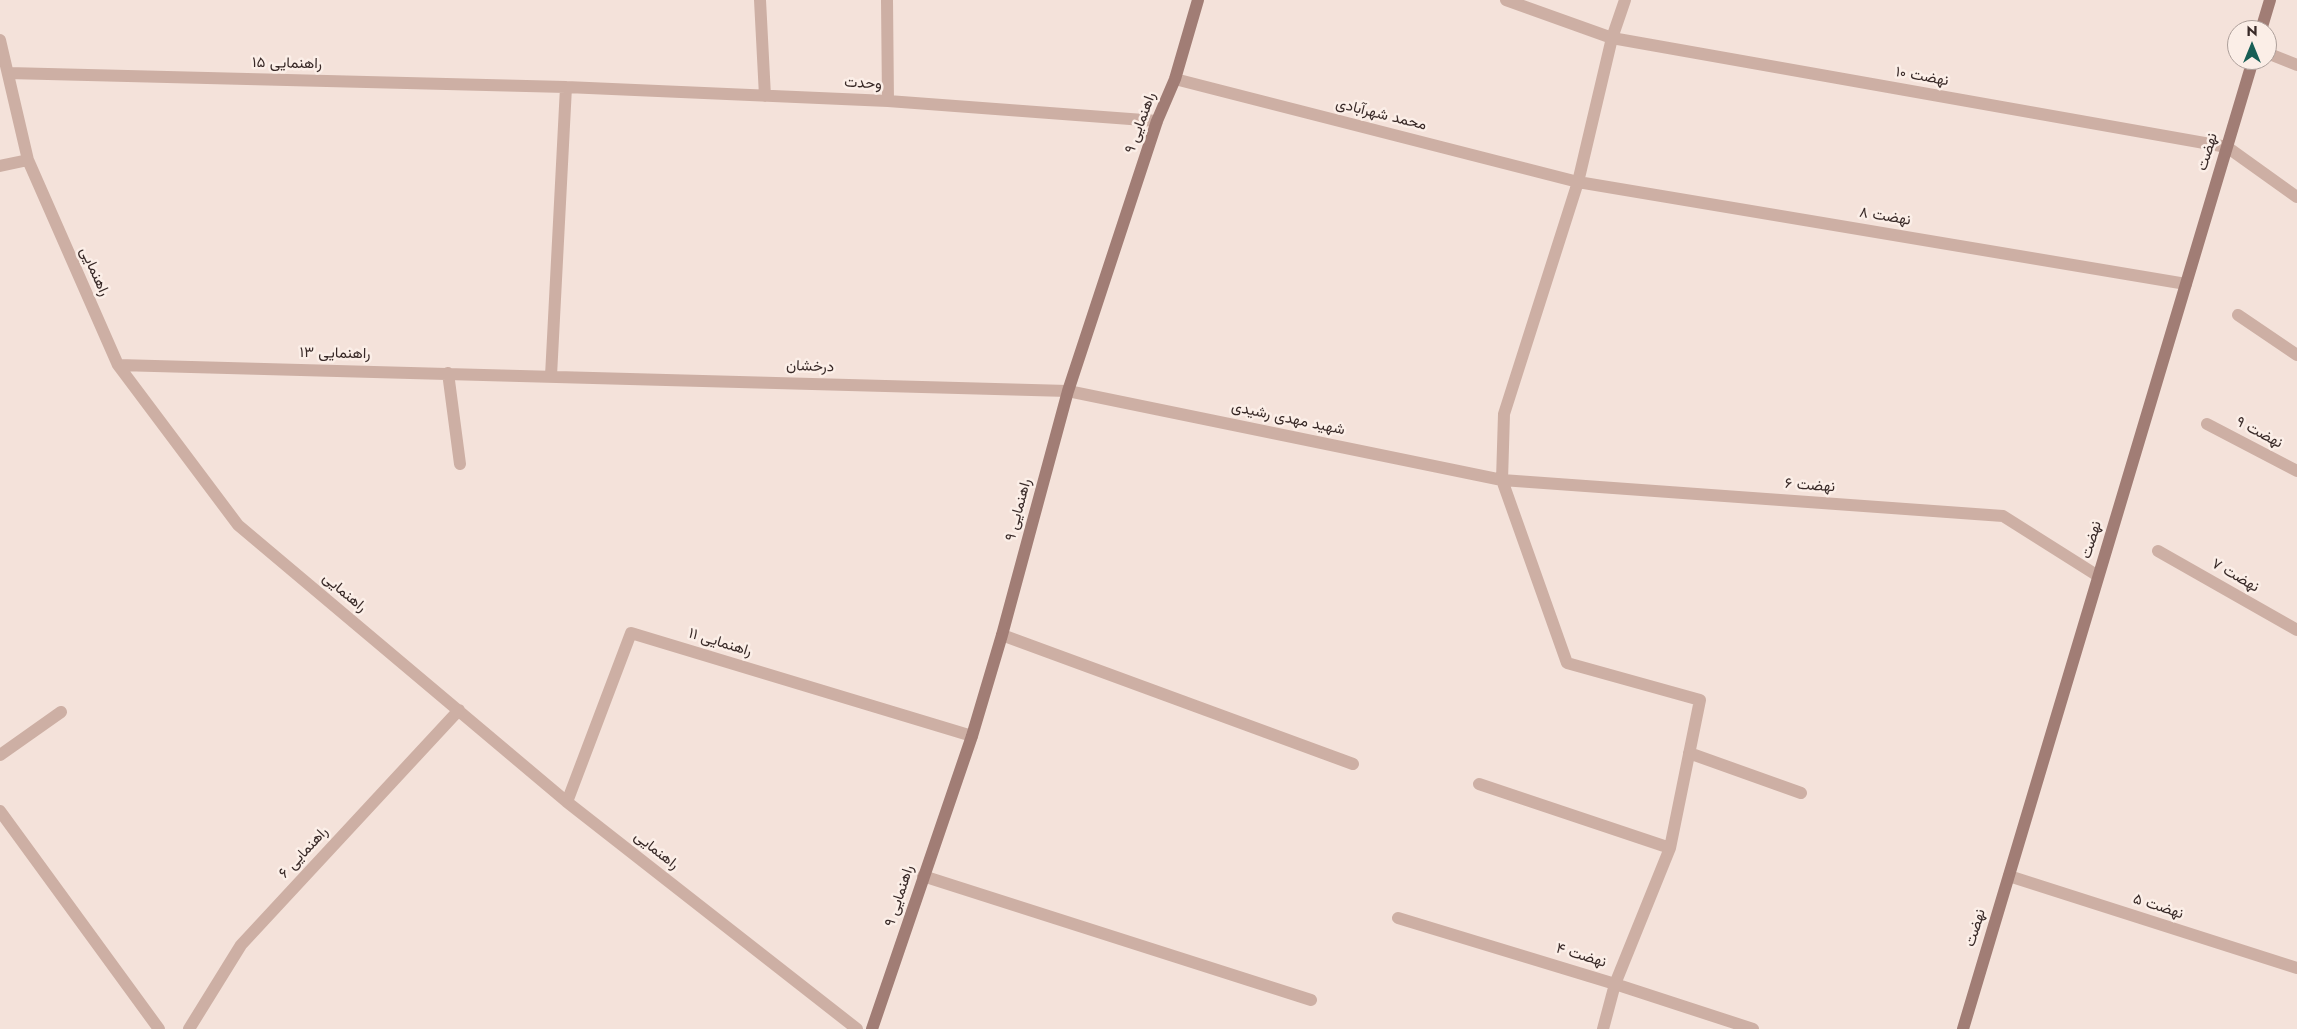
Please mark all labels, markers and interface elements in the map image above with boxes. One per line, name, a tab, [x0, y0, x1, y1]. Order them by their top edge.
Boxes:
north arrow	[2227, 20, 2277, 70]
text: N	[2246, 21, 2258, 41]
street label: راهنمایی ۱۵	[252, 54, 322, 74]
street label: نهضت ۱۰	[1894, 63, 1950, 91]
street label: وحدت	[844, 74, 882, 94]
street label: راهنمایی ۹	[1122, 90, 1160, 156]
street label: محمد شهرآبادی	[1334, 95, 1428, 135]
street label: نهضت	[2194, 131, 2222, 173]
street label: نهضت ۸	[1858, 204, 1912, 230]
street label: راهنمایی	[75, 245, 113, 299]
street label: راهنمایی ۱۳	[299, 344, 371, 364]
street label: درخشان	[786, 357, 834, 377]
street label: شهید مهدی رشیدی	[1230, 398, 1346, 440]
street label: نهضت ۹	[2233, 413, 2285, 453]
street label: نهضت ۶	[1784, 475, 1836, 497]
street label: راهنمایی ۹	[1002, 477, 1036, 543]
street label: نهضت	[2078, 519, 2106, 561]
street label: نهضت ۷	[2208, 555, 2262, 597]
street label: راهنمایی	[318, 569, 370, 617]
street label: راهنمایی ۱۱	[686, 625, 754, 661]
street label: راهنمایی ۶	[276, 824, 332, 882]
street label: راهنمایی	[630, 828, 682, 874]
street label: راهنمایی ۹	[882, 863, 918, 929]
street label: نهضت ۵	[2131, 890, 2185, 924]
street label: نهضت	[1962, 907, 1990, 949]
street label: نهضت ۴	[1554, 940, 1608, 972]

